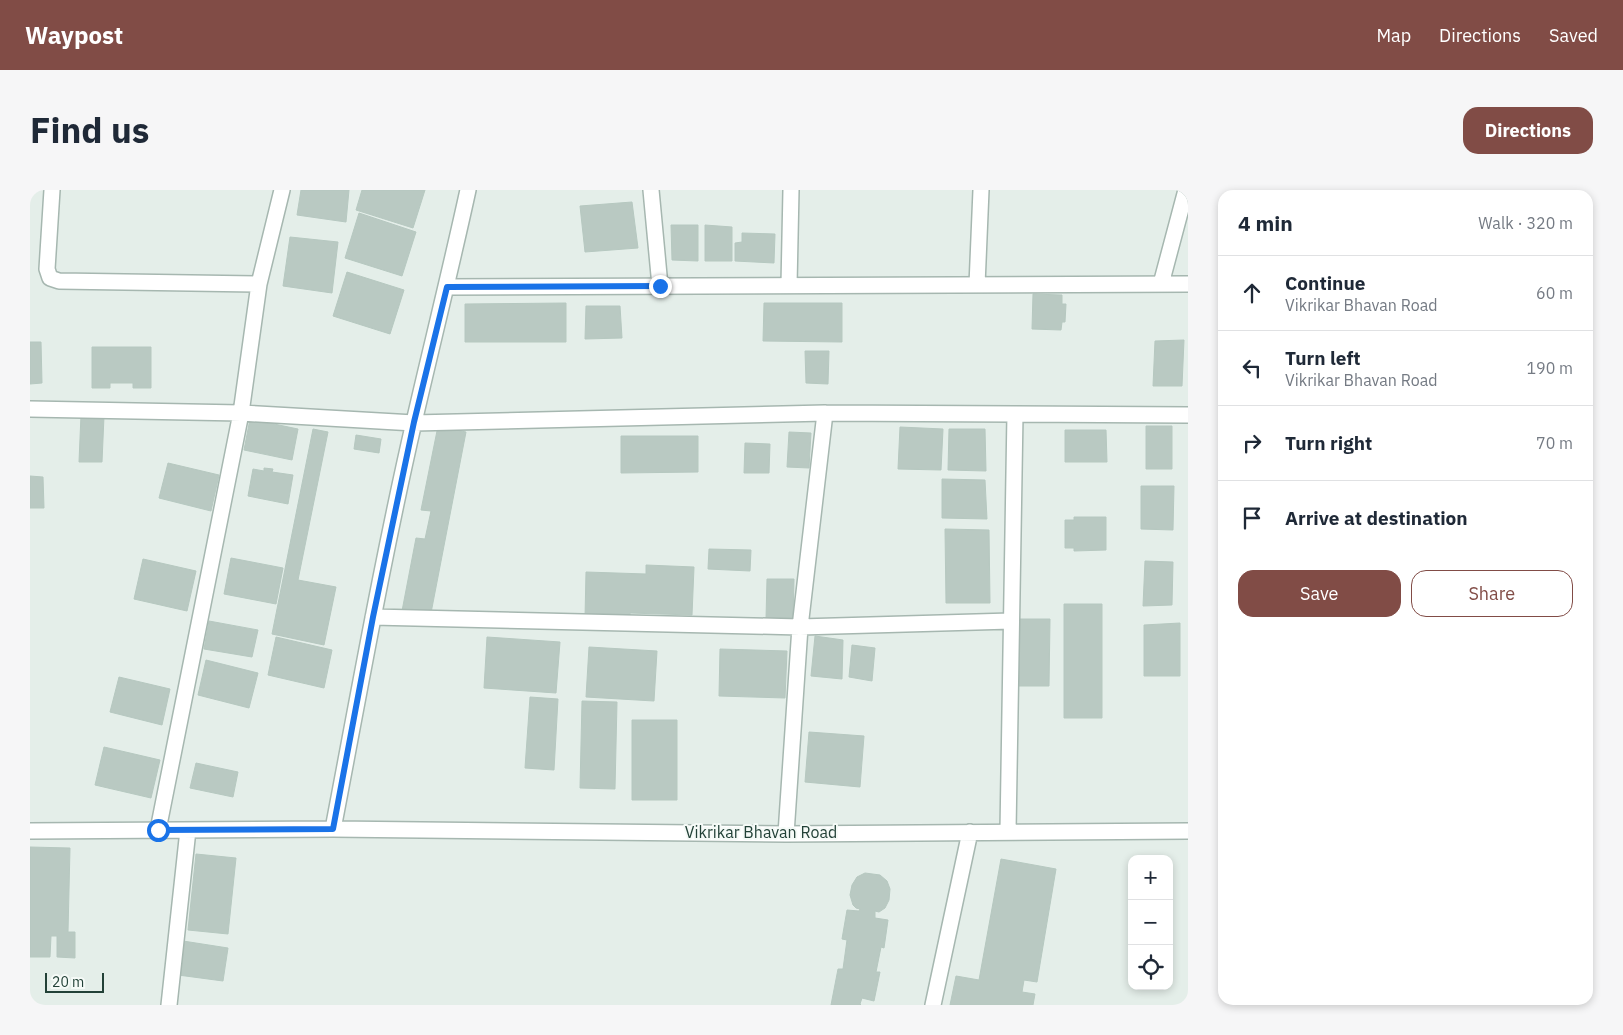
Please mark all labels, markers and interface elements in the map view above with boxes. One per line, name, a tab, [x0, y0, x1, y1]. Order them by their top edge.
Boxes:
text: Waypost	[25, 19, 123, 51]
text: Map	[1376, 24, 1411, 47]
text: Directions	[1439, 24, 1521, 47]
text: Saved	[1549, 24, 1598, 47]
text: Find us	[30, 107, 149, 153]
button: Directions	[1463, 107, 1593, 154]
text: 4 min	[1238, 209, 1293, 237]
text: Walk · 320 m	[1478, 213, 1573, 233]
text: Continue	[1285, 271, 1365, 295]
route end	[649, 275, 672, 298]
icon: ahead	[1238, 279, 1266, 307]
text: 60 m	[1536, 283, 1573, 303]
text: Vikrikar Bhavan Road	[1285, 295, 1437, 315]
text: Turn left	[1285, 346, 1361, 370]
icon: left	[1238, 354, 1266, 382]
text: 190 m	[1526, 358, 1573, 378]
text: Vikrikar Bhavan Road	[1285, 370, 1437, 390]
icon: right	[1238, 429, 1266, 457]
text: Turn right	[1285, 431, 1372, 455]
text: 70 m	[1536, 433, 1573, 453]
icon: arrive	[1238, 504, 1266, 532]
text: Arrive at destination	[1285, 506, 1468, 530]
button: Save	[1238, 570, 1401, 617]
button: Share	[1411, 570, 1573, 617]
route start	[147, 819, 170, 842]
street label: Vikrikar Bhavan Road	[685, 822, 837, 842]
map controls	[1128, 855, 1173, 990]
button: +	[1128, 855, 1173, 900]
button: −	[1128, 900, 1173, 945]
button: locate	[1128, 945, 1173, 990]
scale bar	[45, 970, 104, 993]
text: 20 m	[52, 973, 84, 991]

